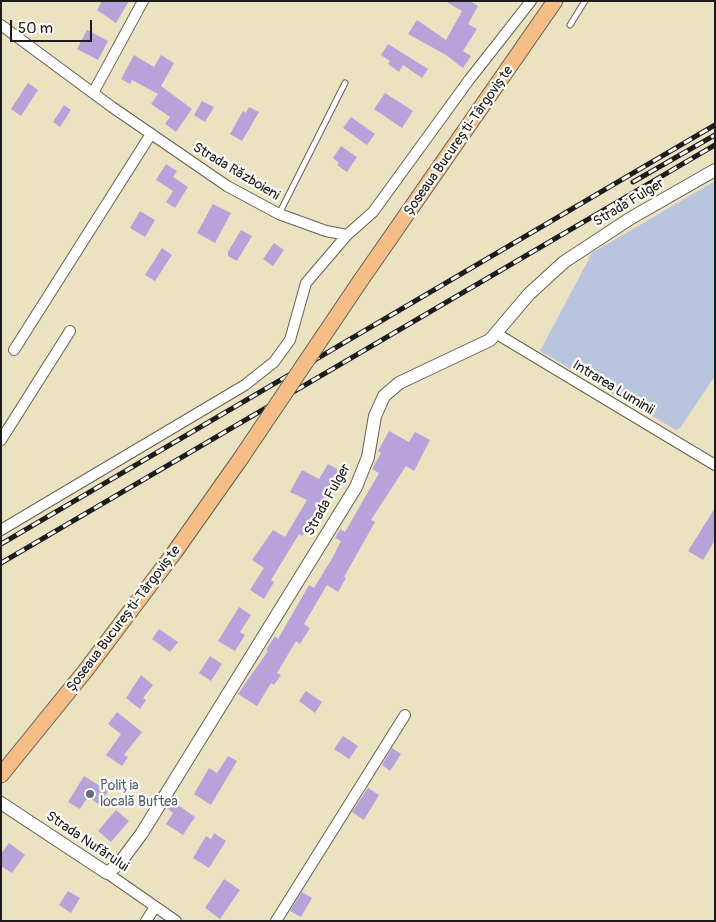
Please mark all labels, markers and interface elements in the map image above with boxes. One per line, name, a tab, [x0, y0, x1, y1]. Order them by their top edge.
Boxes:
scale bar	[12, 10, 95, 42]
text: 50 m	[18, 19, 53, 38]
street label: Șoseaua București-Târgoviște	[401, 63, 517, 219]
street label: Strada Războieni	[190, 139, 282, 205]
street label: Strada Fulger	[591, 175, 667, 231]
street label: Intrarea Luminii	[569, 357, 657, 419]
street label: Strada Fulger	[301, 461, 355, 539]
street label: Șoseaua București-Târgoviște	[64, 543, 184, 695]
place label: Poliția locală Buftea	[100, 778, 178, 810]
marker: Poliția locală Buftea	[84, 788, 96, 800]
street label: Strada Nufărului	[42, 808, 132, 876]

